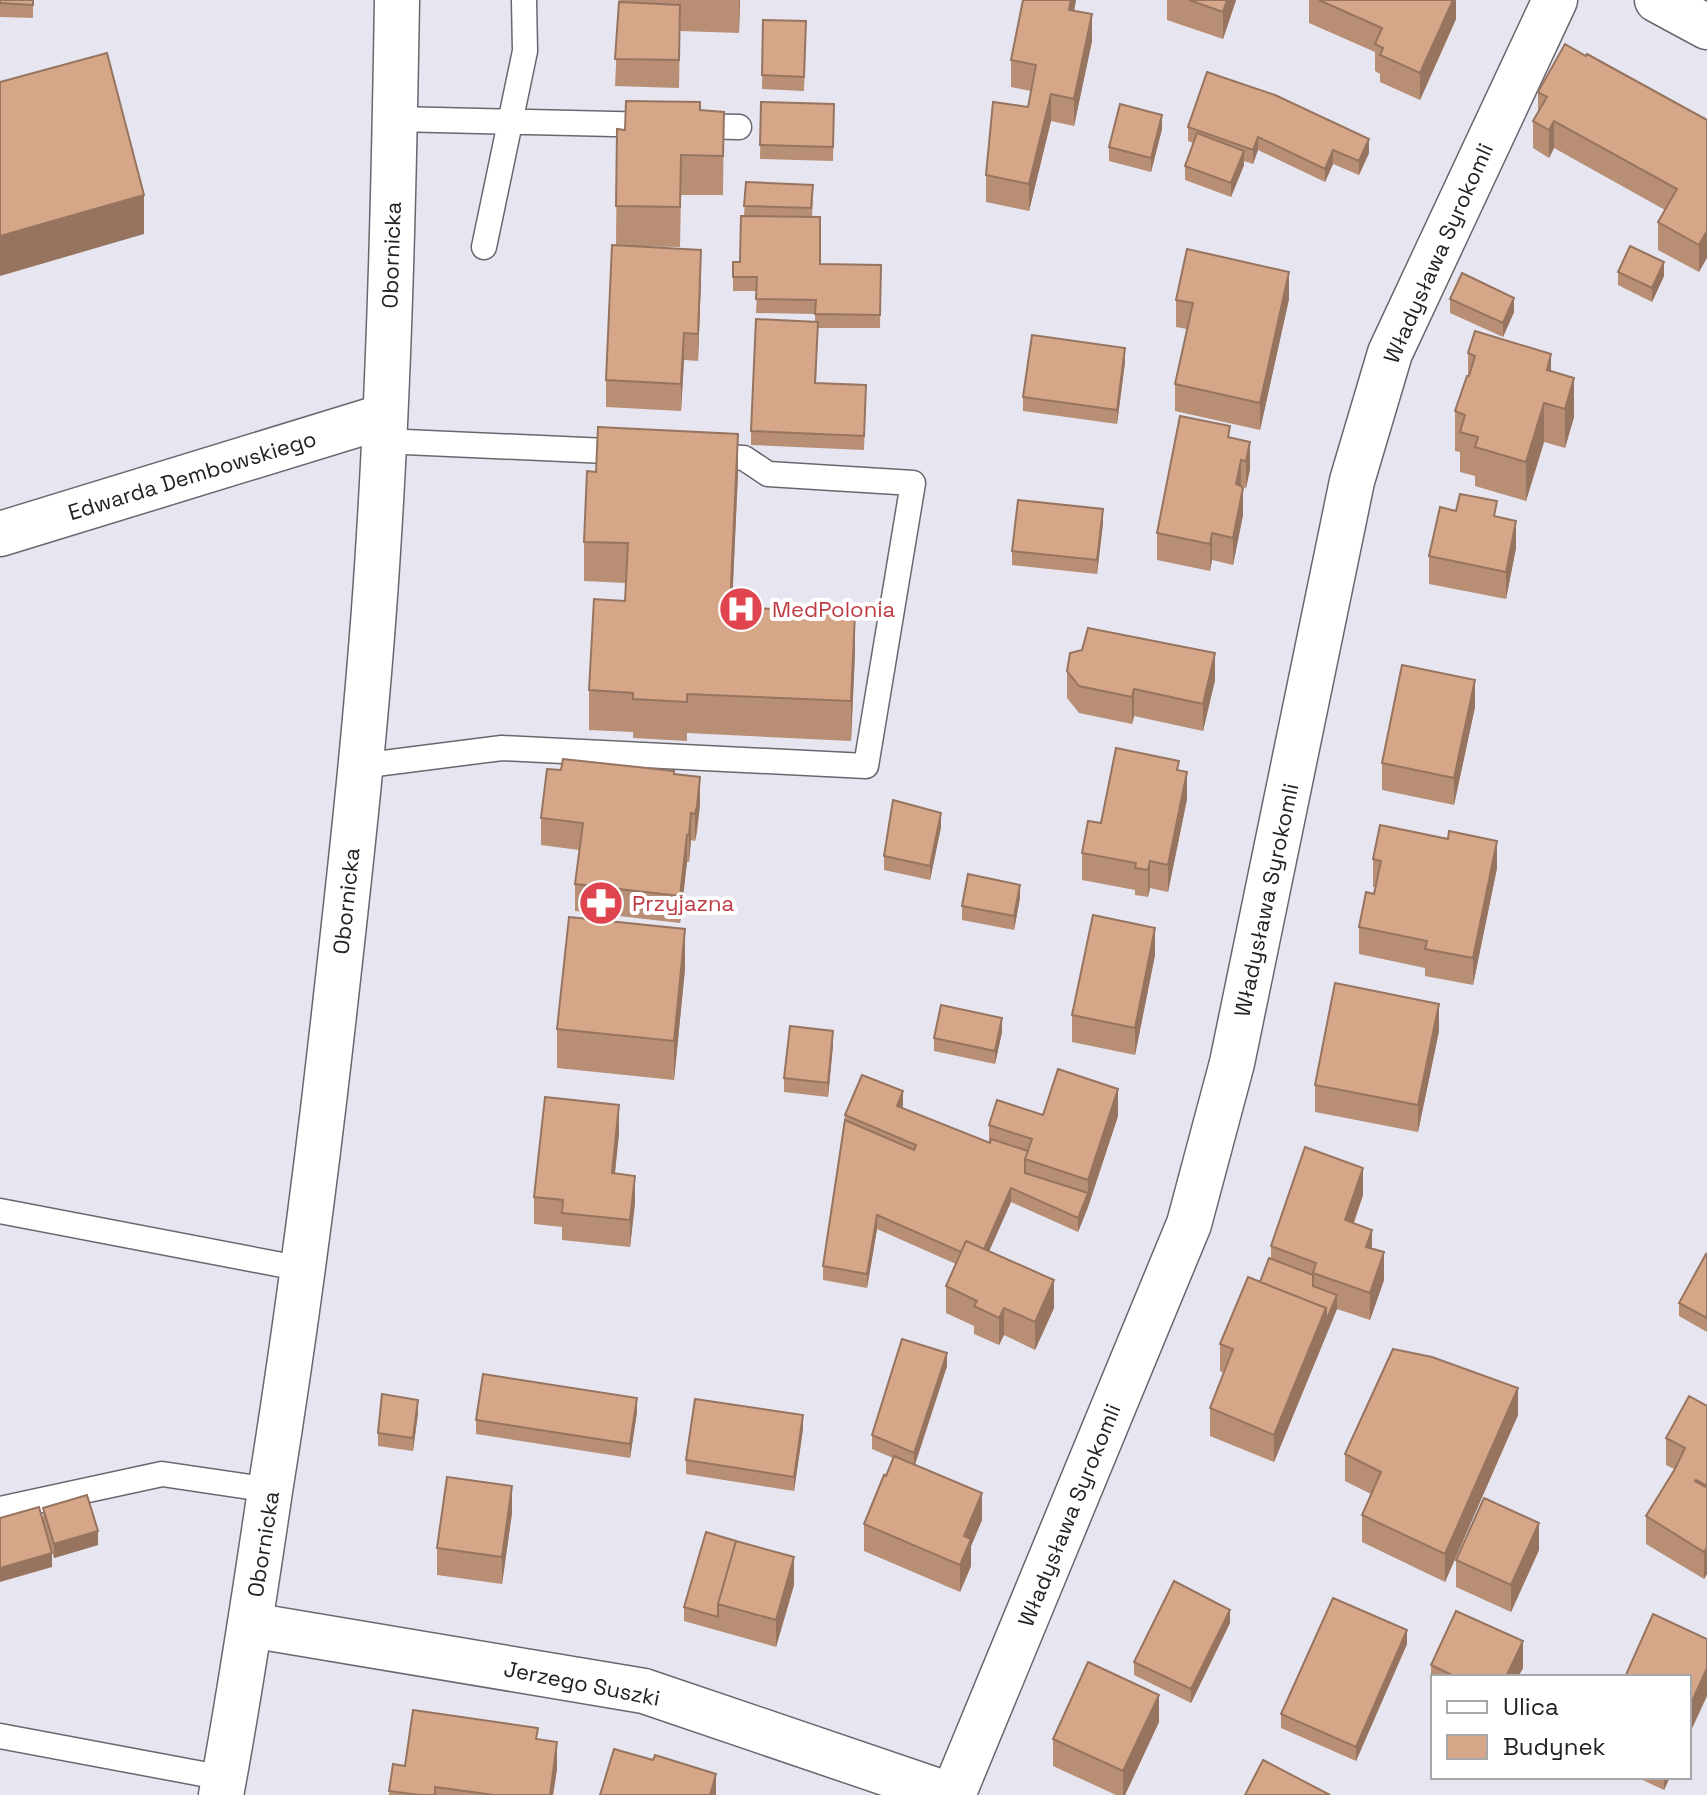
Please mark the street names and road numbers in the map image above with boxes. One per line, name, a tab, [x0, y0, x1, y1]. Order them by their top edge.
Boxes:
street label: Władysława Syrokomli	[1377, 139, 1499, 367]
street label: Obornicka	[375, 201, 407, 309]
street label: Edwarda Dembowskiego	[64, 424, 320, 526]
street label: Władysława Syrokomli	[1228, 781, 1304, 1019]
street label: Obornicka	[326, 846, 366, 956]
street label: Władysława Syrokomli	[1011, 1399, 1127, 1631]
street label: Obornicka	[241, 1489, 285, 1599]
street label: Jerzego Suszki	[502, 1654, 662, 1712]

